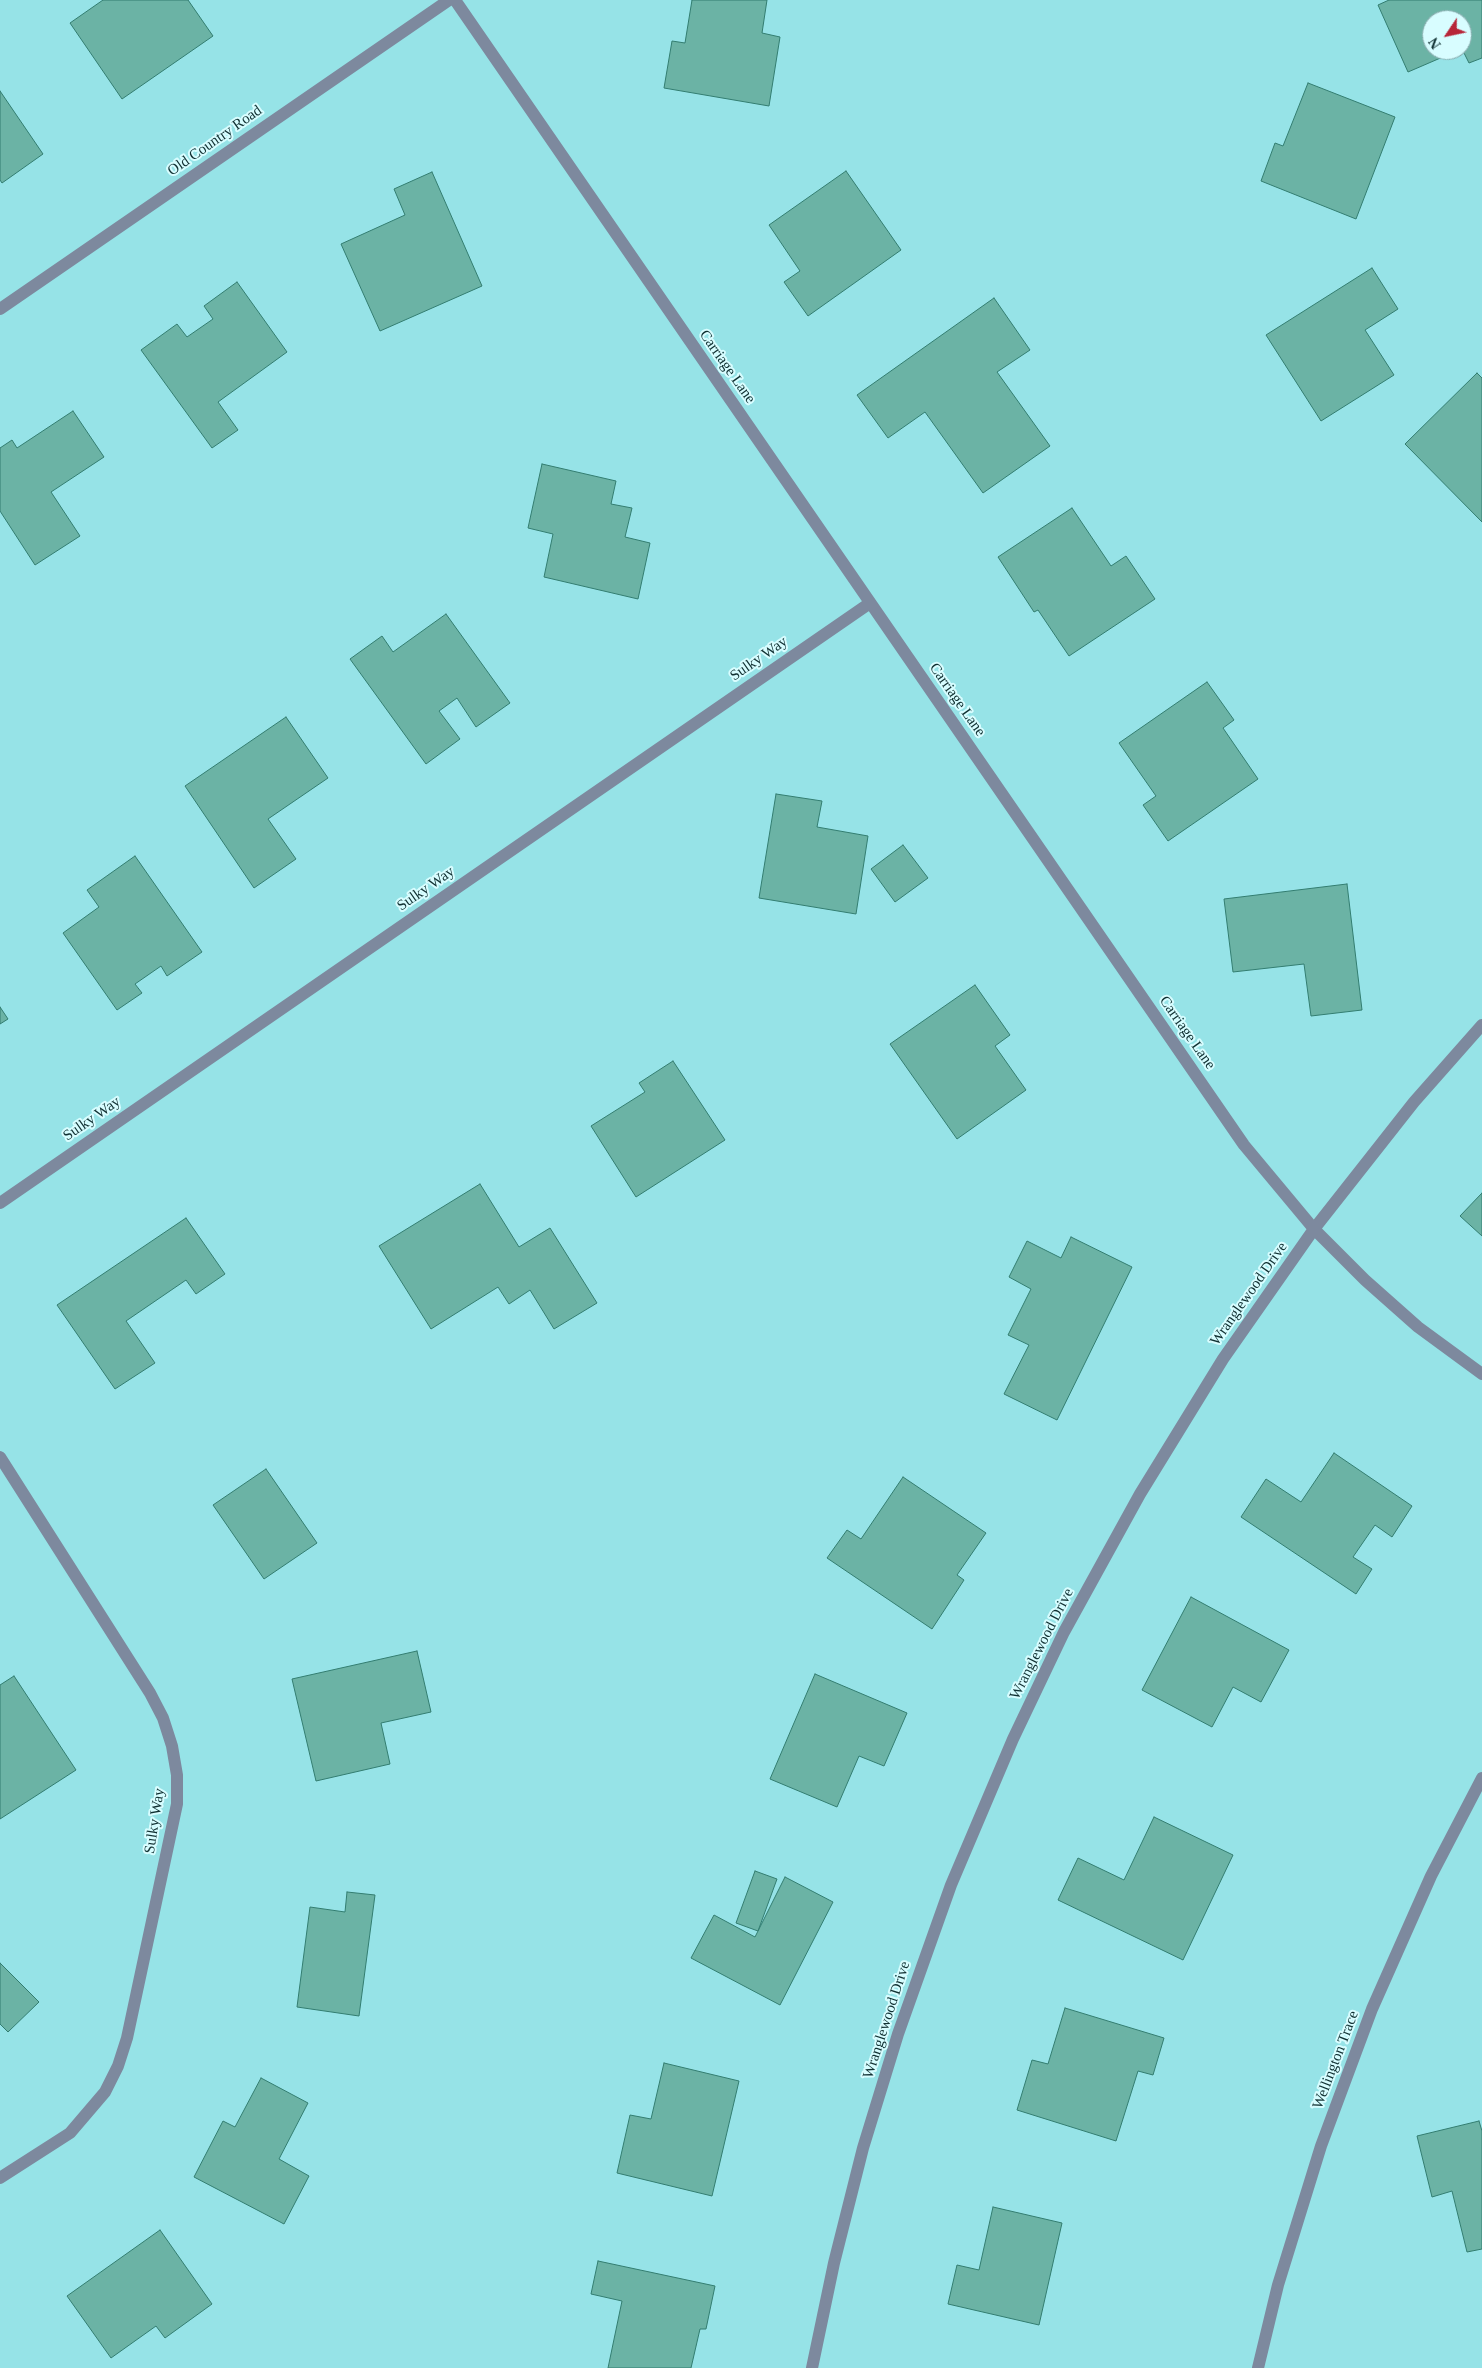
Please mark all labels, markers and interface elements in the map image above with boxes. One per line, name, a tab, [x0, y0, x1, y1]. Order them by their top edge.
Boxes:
north arrow	[1422, 10, 1472, 60]
text: N	[1426, 35, 1444, 51]
street label: Old Country Road	[164, 102, 266, 180]
street label: Carriage Lane	[695, 327, 759, 407]
street label: Sulky Way	[727, 633, 791, 685]
street label: Carriage Lane	[925, 660, 989, 740]
street label: Sulky Way	[394, 863, 458, 915]
street label: Carriage Lane	[1155, 993, 1219, 1073]
street label: Sulky Way	[60, 1093, 124, 1145]
street label: Wranglewood Drive	[1207, 1239, 1291, 1349]
street label: Wranglewood Drive	[1006, 1585, 1078, 1703]
street label: Sulky Way	[141, 1787, 169, 1855]
street label: Wranglewood Drive	[860, 1959, 914, 2081]
street label: Wellington Trace	[1309, 2008, 1363, 2112]

